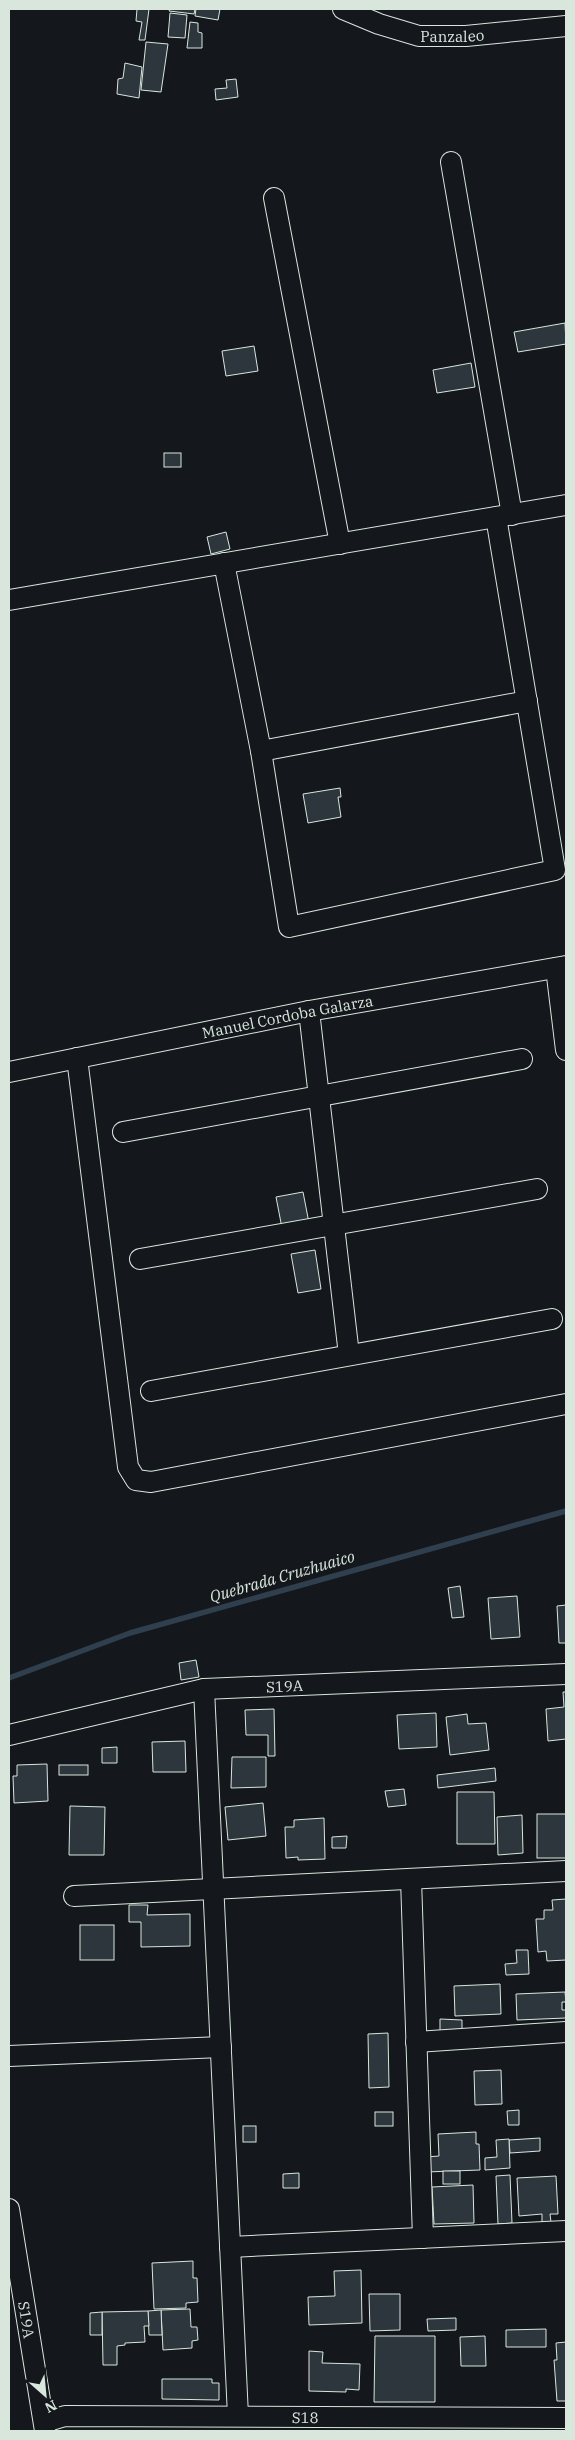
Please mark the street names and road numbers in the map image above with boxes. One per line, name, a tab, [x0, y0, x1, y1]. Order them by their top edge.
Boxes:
street label: Panzaleo	[420, 25, 485, 46]
street label: Manuel Cordoba Galarza	[200, 990, 374, 1042]
street label: S19A	[266, 1675, 304, 1696]
street label: S19A	[15, 2300, 39, 2340]
street label: S18	[292, 2407, 319, 2427]

